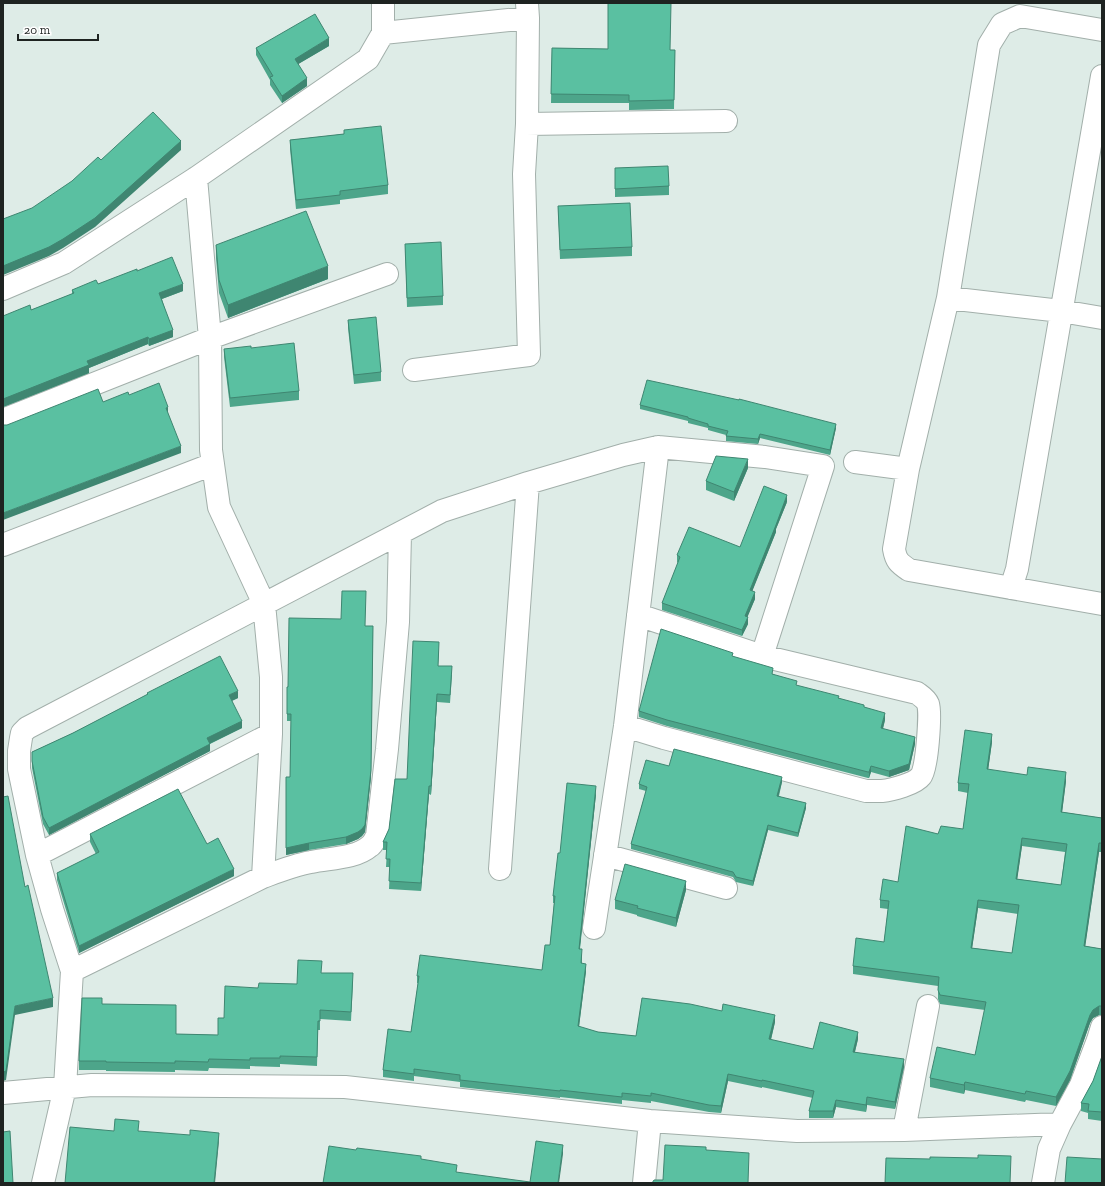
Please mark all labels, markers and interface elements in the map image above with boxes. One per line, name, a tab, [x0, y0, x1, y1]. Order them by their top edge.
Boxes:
scale bar	[18, 16, 98, 42]
text: 20 m	[24, 23, 51, 37]

